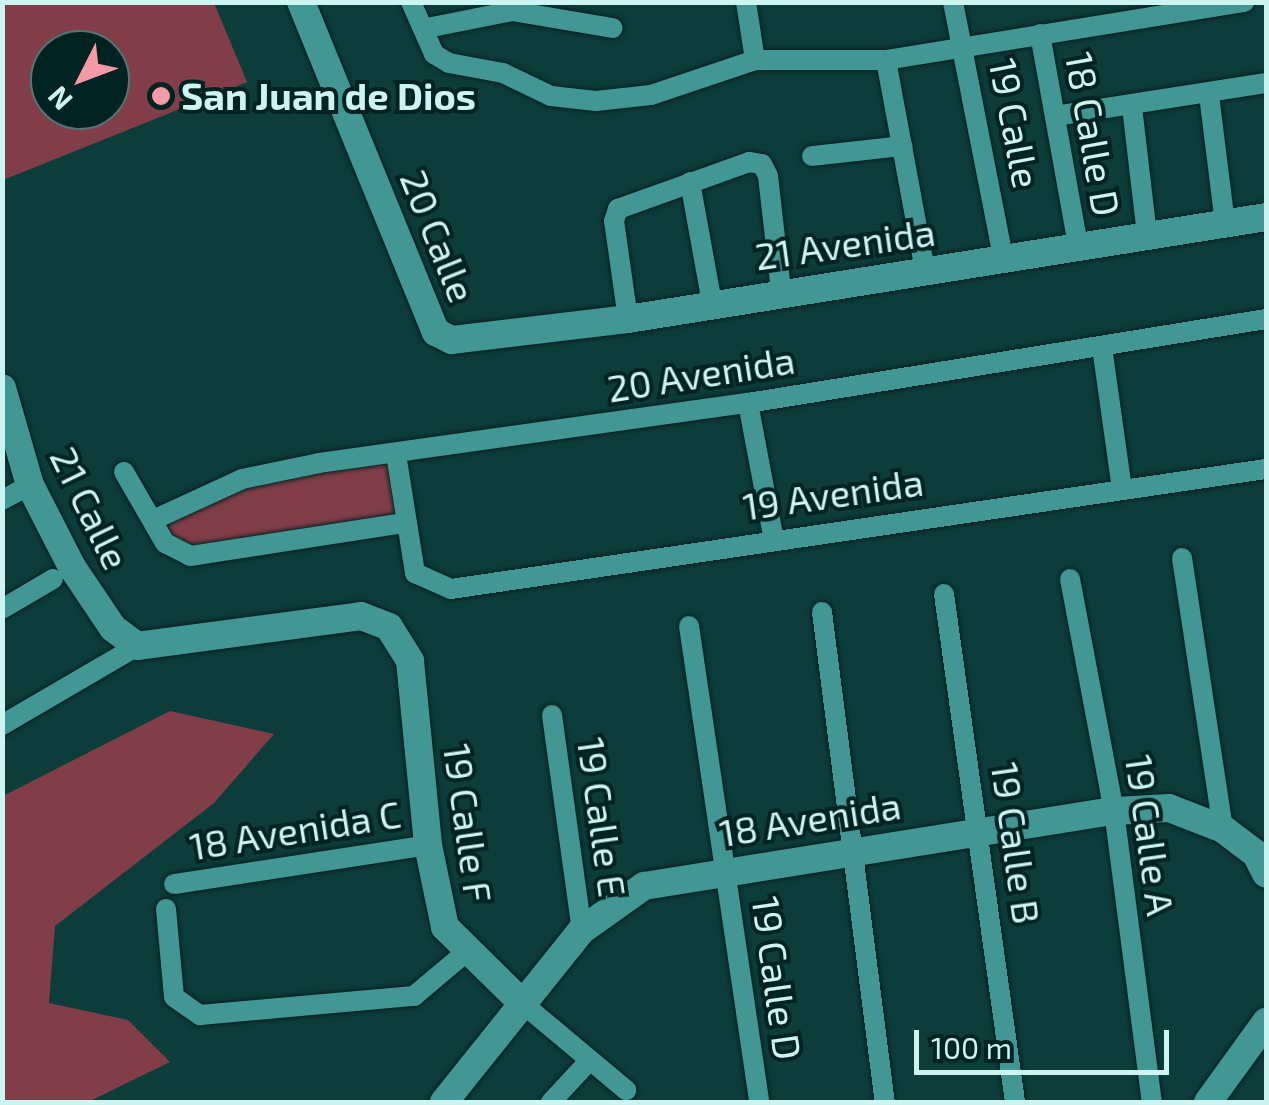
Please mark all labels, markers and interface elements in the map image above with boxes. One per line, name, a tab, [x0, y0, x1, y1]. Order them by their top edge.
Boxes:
north arrow	[30, 30, 130, 130]
street label: 18 Calle D	[1056, 48, 1130, 220]
street label: 19 Calle	[980, 54, 1050, 192]
place label: San Juan de Dios	[181, 73, 477, 119]
text: N	[40, 80, 79, 118]
marker: San Juan de Dios	[150, 85, 172, 107]
street label: 20 Calle	[391, 163, 485, 309]
street label: 21 Avenida	[752, 209, 938, 279]
street label: 20 Avenida	[604, 337, 798, 411]
street label: 21 Calle	[41, 439, 139, 577]
street label: 19 Avenida	[739, 459, 927, 529]
street label: 19 Calle E	[568, 734, 636, 900]
street label: 19 Calle F	[434, 741, 502, 905]
street label: 19 Calle A	[1116, 751, 1184, 919]
street label: 19 Calle B	[982, 759, 1050, 927]
street label: 18 Avenida	[716, 782, 904, 856]
street label: 18 Avenida C	[186, 791, 404, 869]
street label: 19 Calle D	[743, 893, 811, 1063]
scale bar	[919, 1010, 1174, 1072]
text: 100 m	[931, 1029, 1012, 1065]

